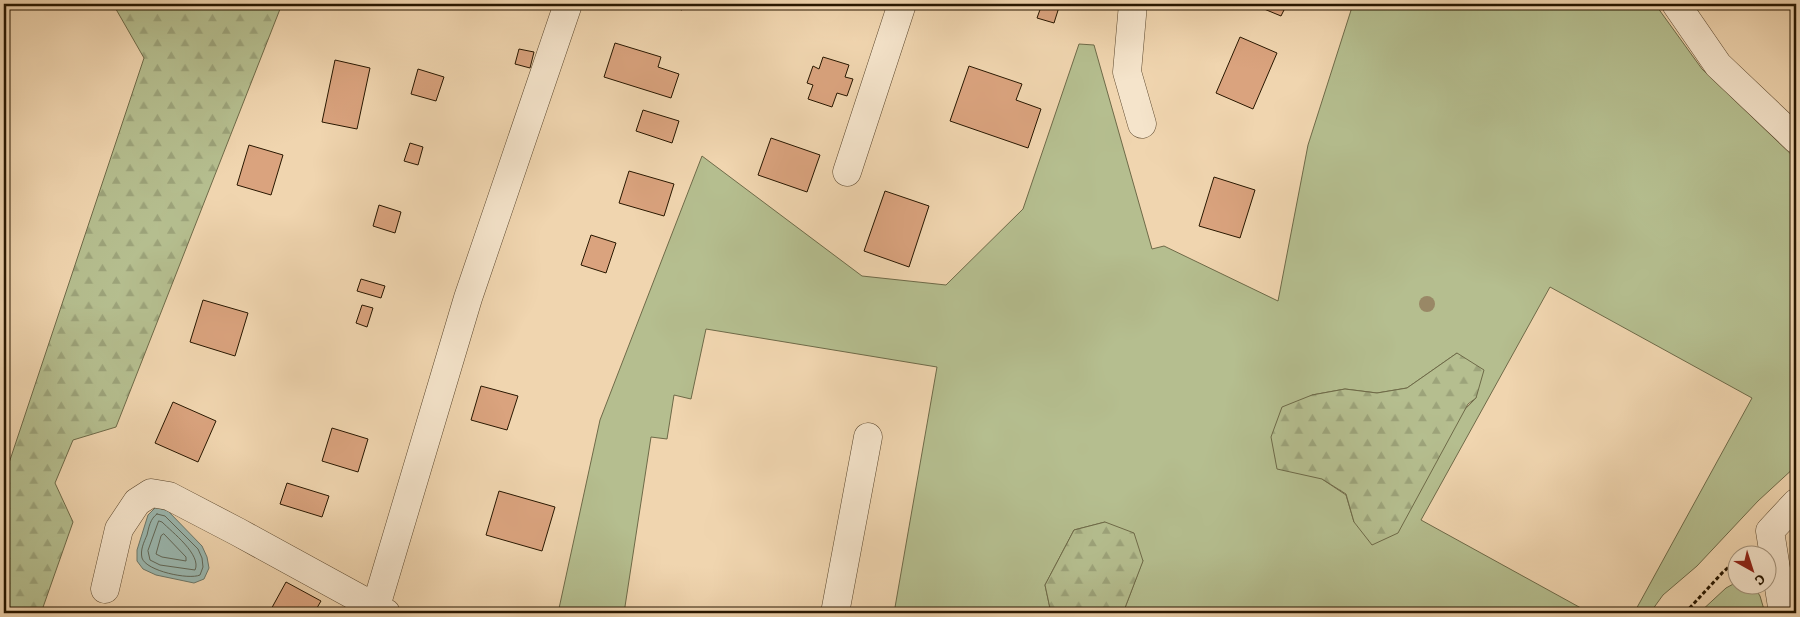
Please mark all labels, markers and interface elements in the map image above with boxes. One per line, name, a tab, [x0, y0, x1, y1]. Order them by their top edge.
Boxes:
north arrow	[1728, 544, 1778, 594]
text: С	[1750, 570, 1769, 590]

